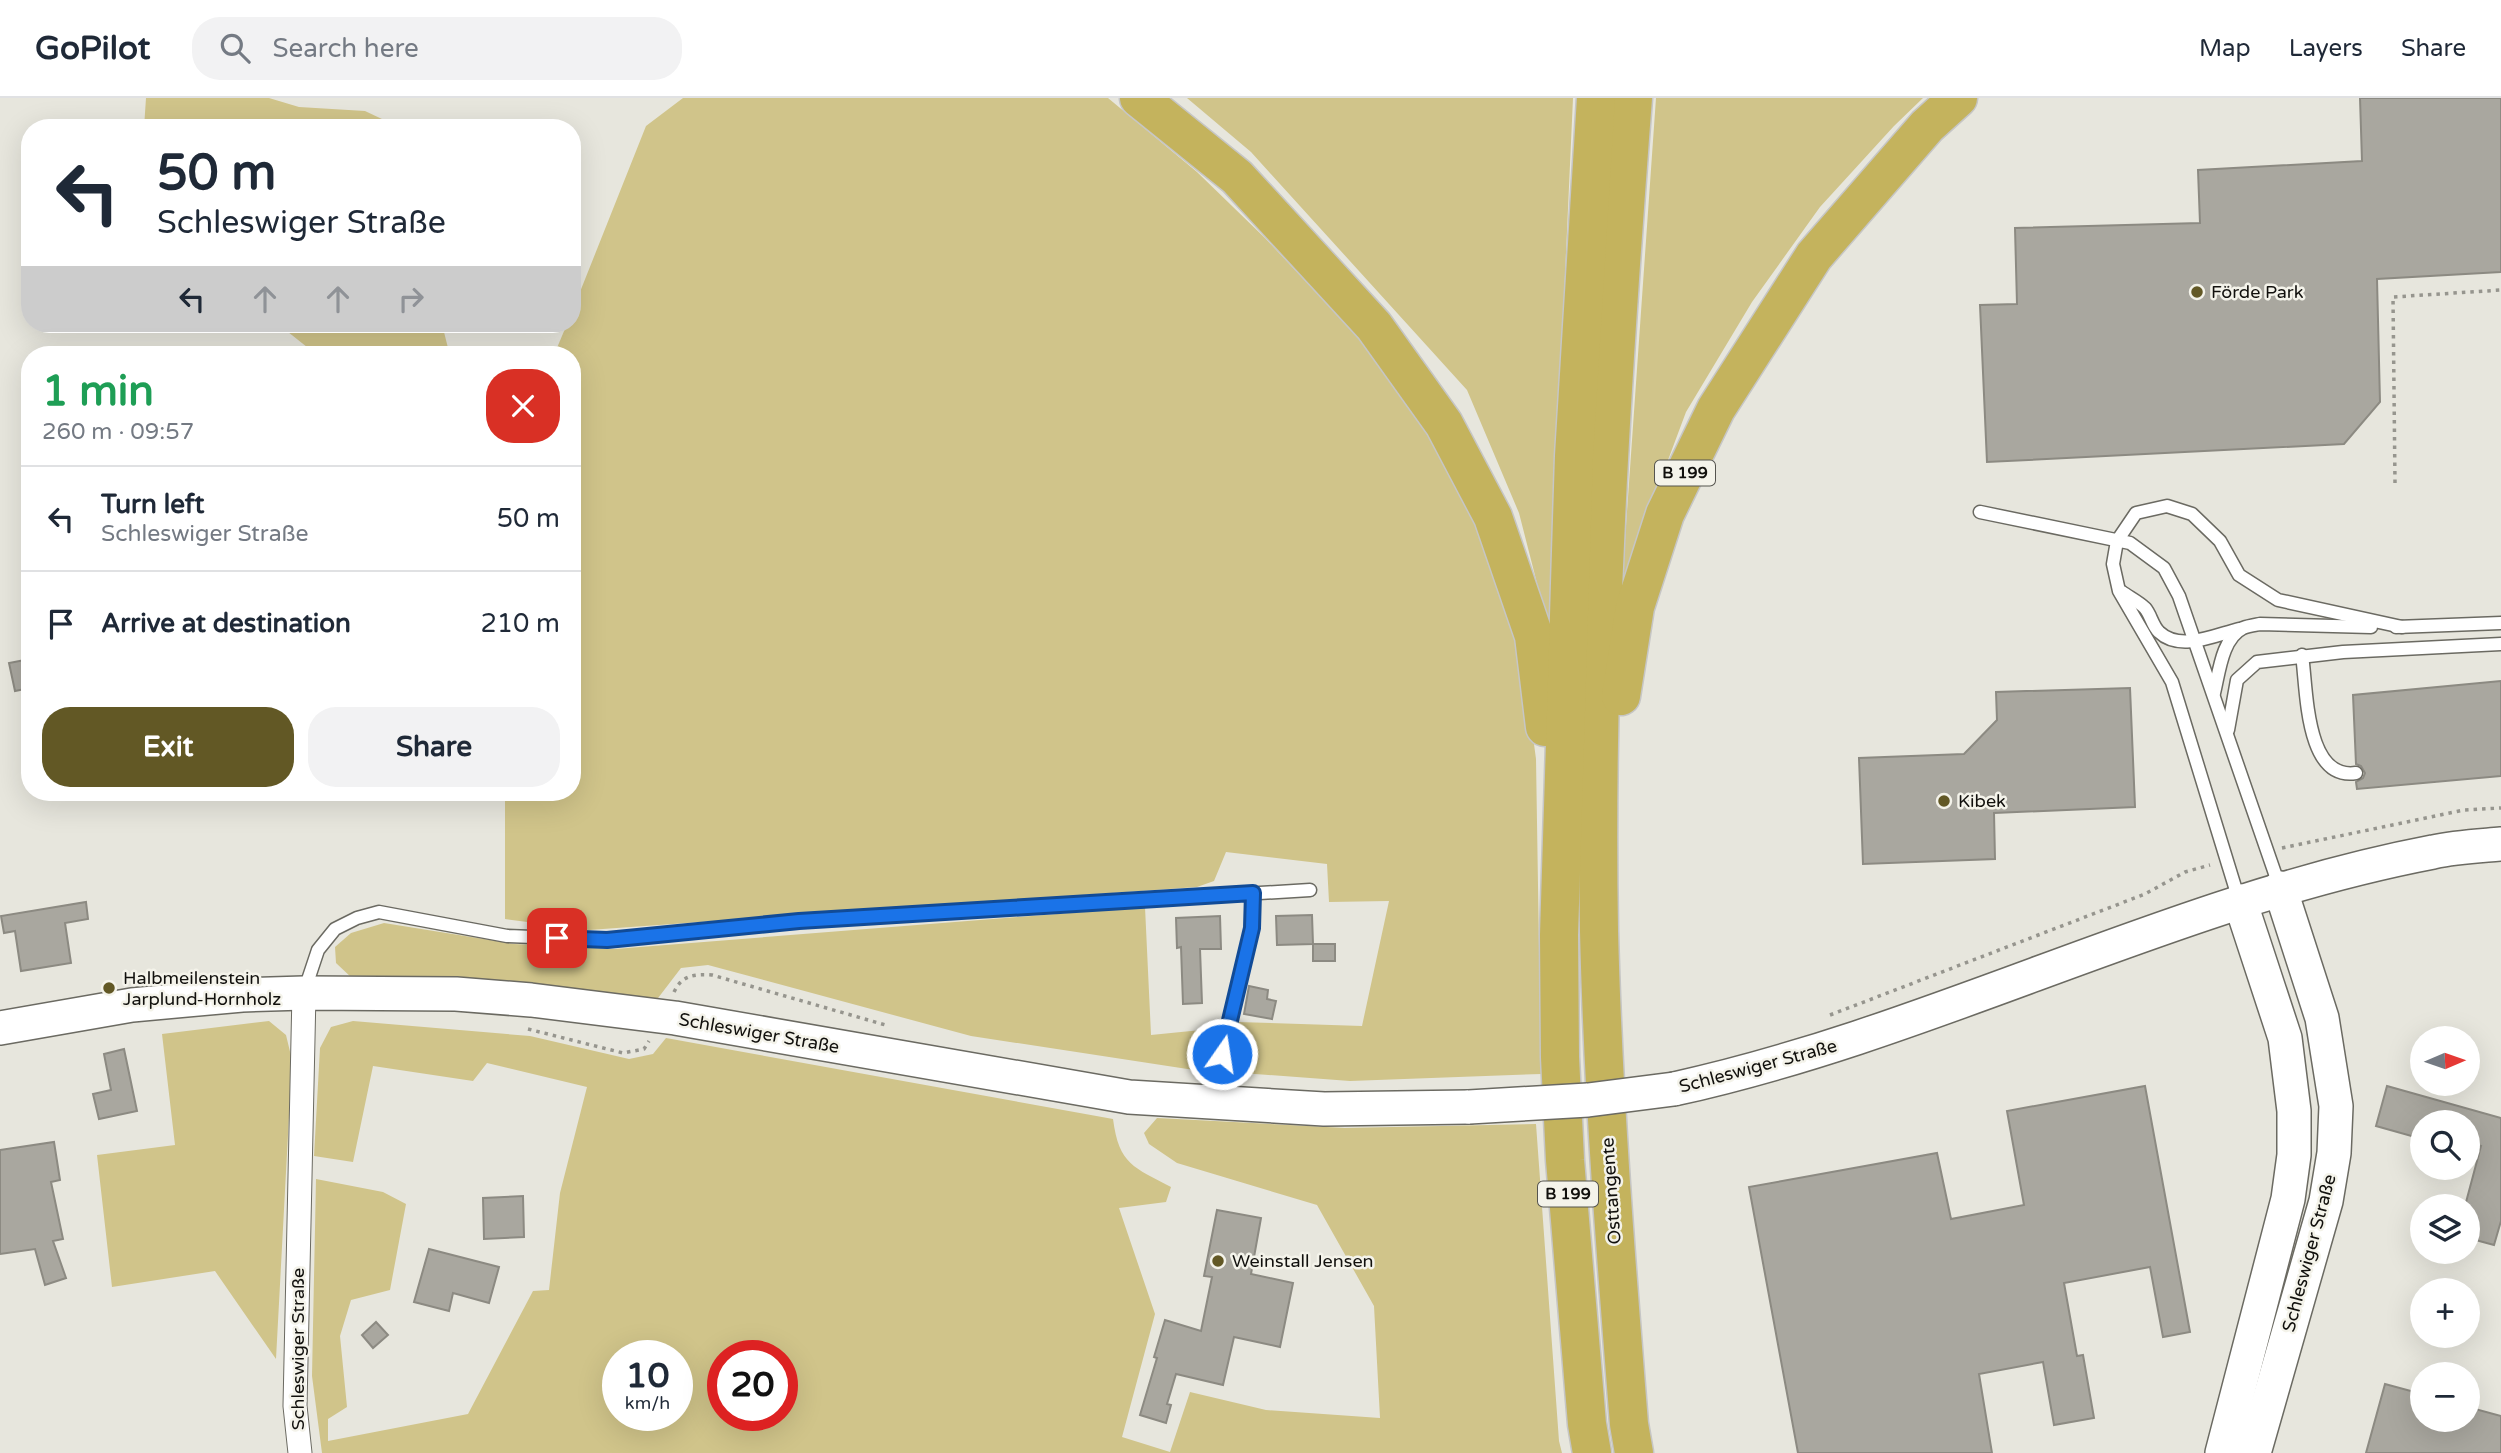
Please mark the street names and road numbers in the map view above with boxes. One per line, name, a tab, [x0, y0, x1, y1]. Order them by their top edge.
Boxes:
road number: B 199	[1655, 460, 1715, 486]
street label: Schleswiger Straße	[677, 1008, 841, 1058]
street label: Schleswiger Straße	[1677, 1034, 1839, 1098]
street label: Osttangente	[1596, 1137, 1626, 1245]
street label: Schleswiger Straße	[2277, 1172, 2341, 1334]
road number: B 199	[1538, 1182, 1598, 1206]
street label: Schleswiger Straße	[287, 1268, 309, 1430]

